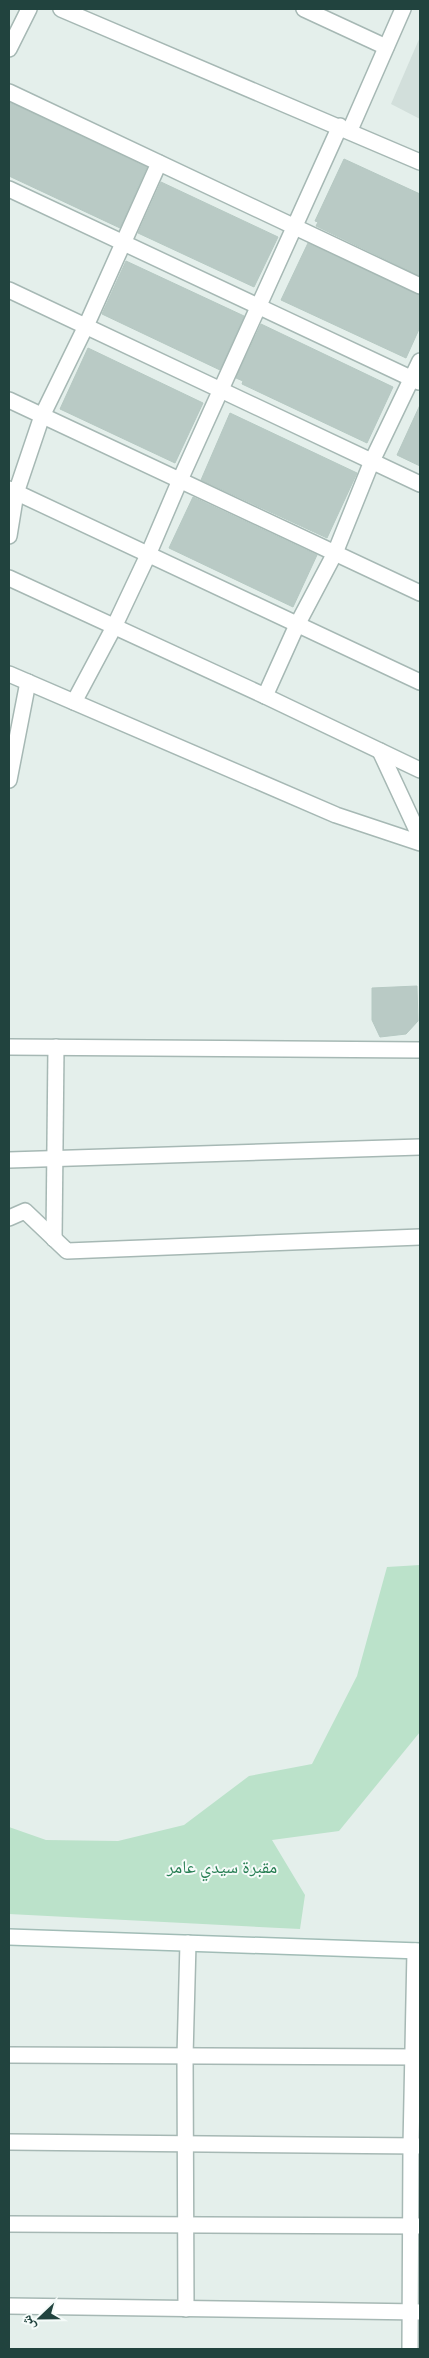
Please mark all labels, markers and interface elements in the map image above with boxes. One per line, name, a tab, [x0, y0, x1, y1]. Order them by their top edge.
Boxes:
park label: مقبرة سيدي عامر	[166, 1855, 277, 1882]
north arrow	[15, 2293, 65, 2343]
text: ش	[17, 2312, 39, 2333]

